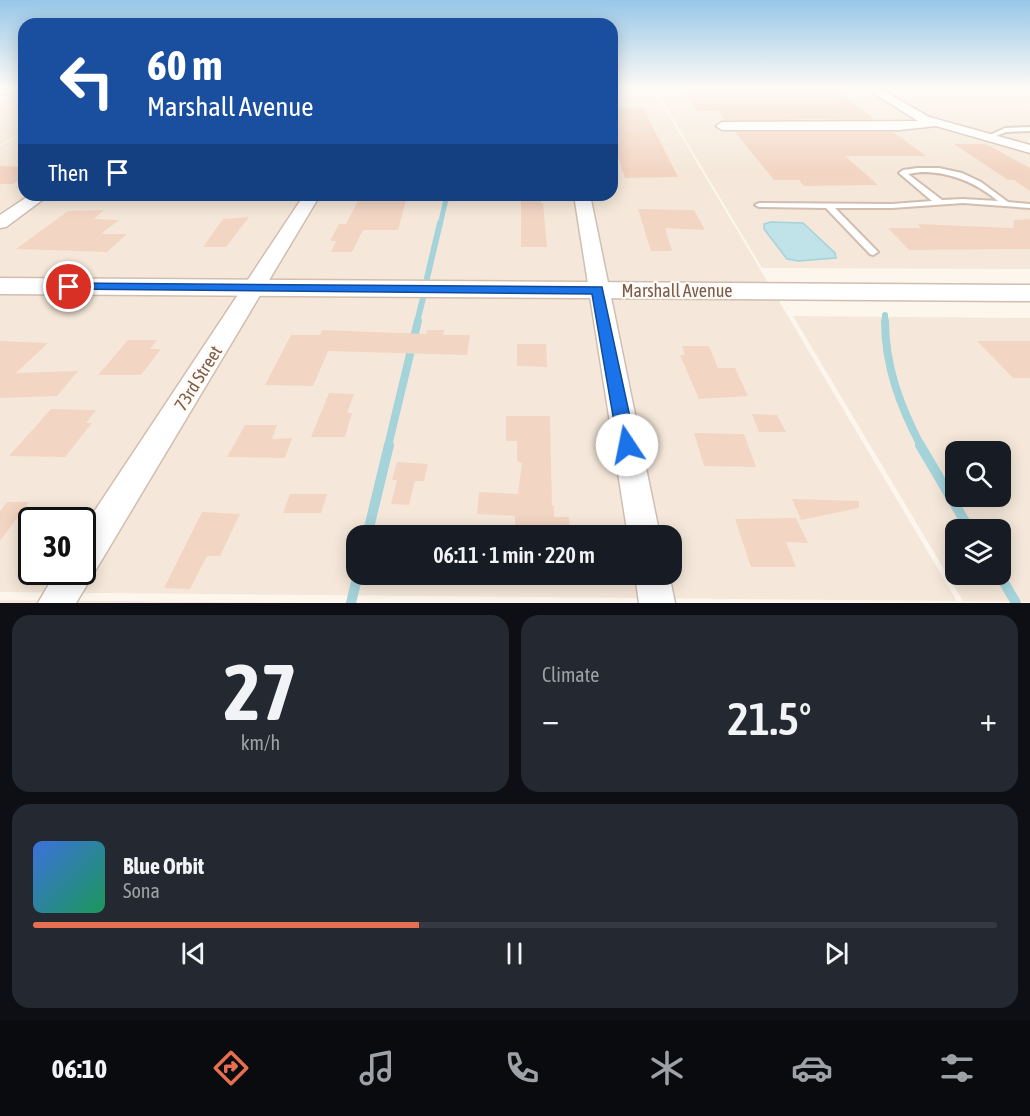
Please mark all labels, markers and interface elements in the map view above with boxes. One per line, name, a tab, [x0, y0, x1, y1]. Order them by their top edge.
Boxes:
text: 60 m	[147, 41, 222, 89]
icon: left	[48, 42, 126, 120]
text: Marshall Avenue	[147, 91, 314, 122]
icon: arrive	[101, 156, 134, 189]
text: Then	[48, 160, 89, 186]
pin	[43, 261, 94, 312]
icon: arrive	[52, 270, 85, 303]
street label: Marshall Avenue	[621, 280, 733, 301]
street label: 73rd Street	[170, 342, 226, 414]
position arrow	[595, 413, 659, 477]
map controls	[945, 441, 1011, 585]
button: search	[945, 441, 1011, 507]
speed limit sign: 30	[18, 507, 96, 585]
button: layers	[945, 519, 1011, 585]
text: 06:11 · 1 min · 220 m	[433, 542, 595, 568]
text: 27	[224, 647, 297, 737]
text: Climate	[542, 663, 599, 686]
text: 21.5°	[728, 693, 811, 745]
text: −	[542, 700, 559, 738]
text: +	[980, 700, 997, 738]
text: km/h	[241, 731, 280, 754]
text: Blue Orbit	[123, 853, 204, 879]
text: Sona	[123, 879, 160, 902]
icon: previous	[177, 937, 210, 970]
icon: pause	[498, 937, 531, 970]
icon: next	[820, 937, 853, 970]
icon: directions	[210, 1047, 252, 1089]
icon: music	[356, 1047, 398, 1089]
icon: phone	[501, 1047, 543, 1089]
icon: climate	[646, 1047, 688, 1089]
icon: car	[791, 1047, 833, 1089]
icon: filters	[936, 1047, 978, 1089]
text: 06:10	[52, 1053, 107, 1084]

